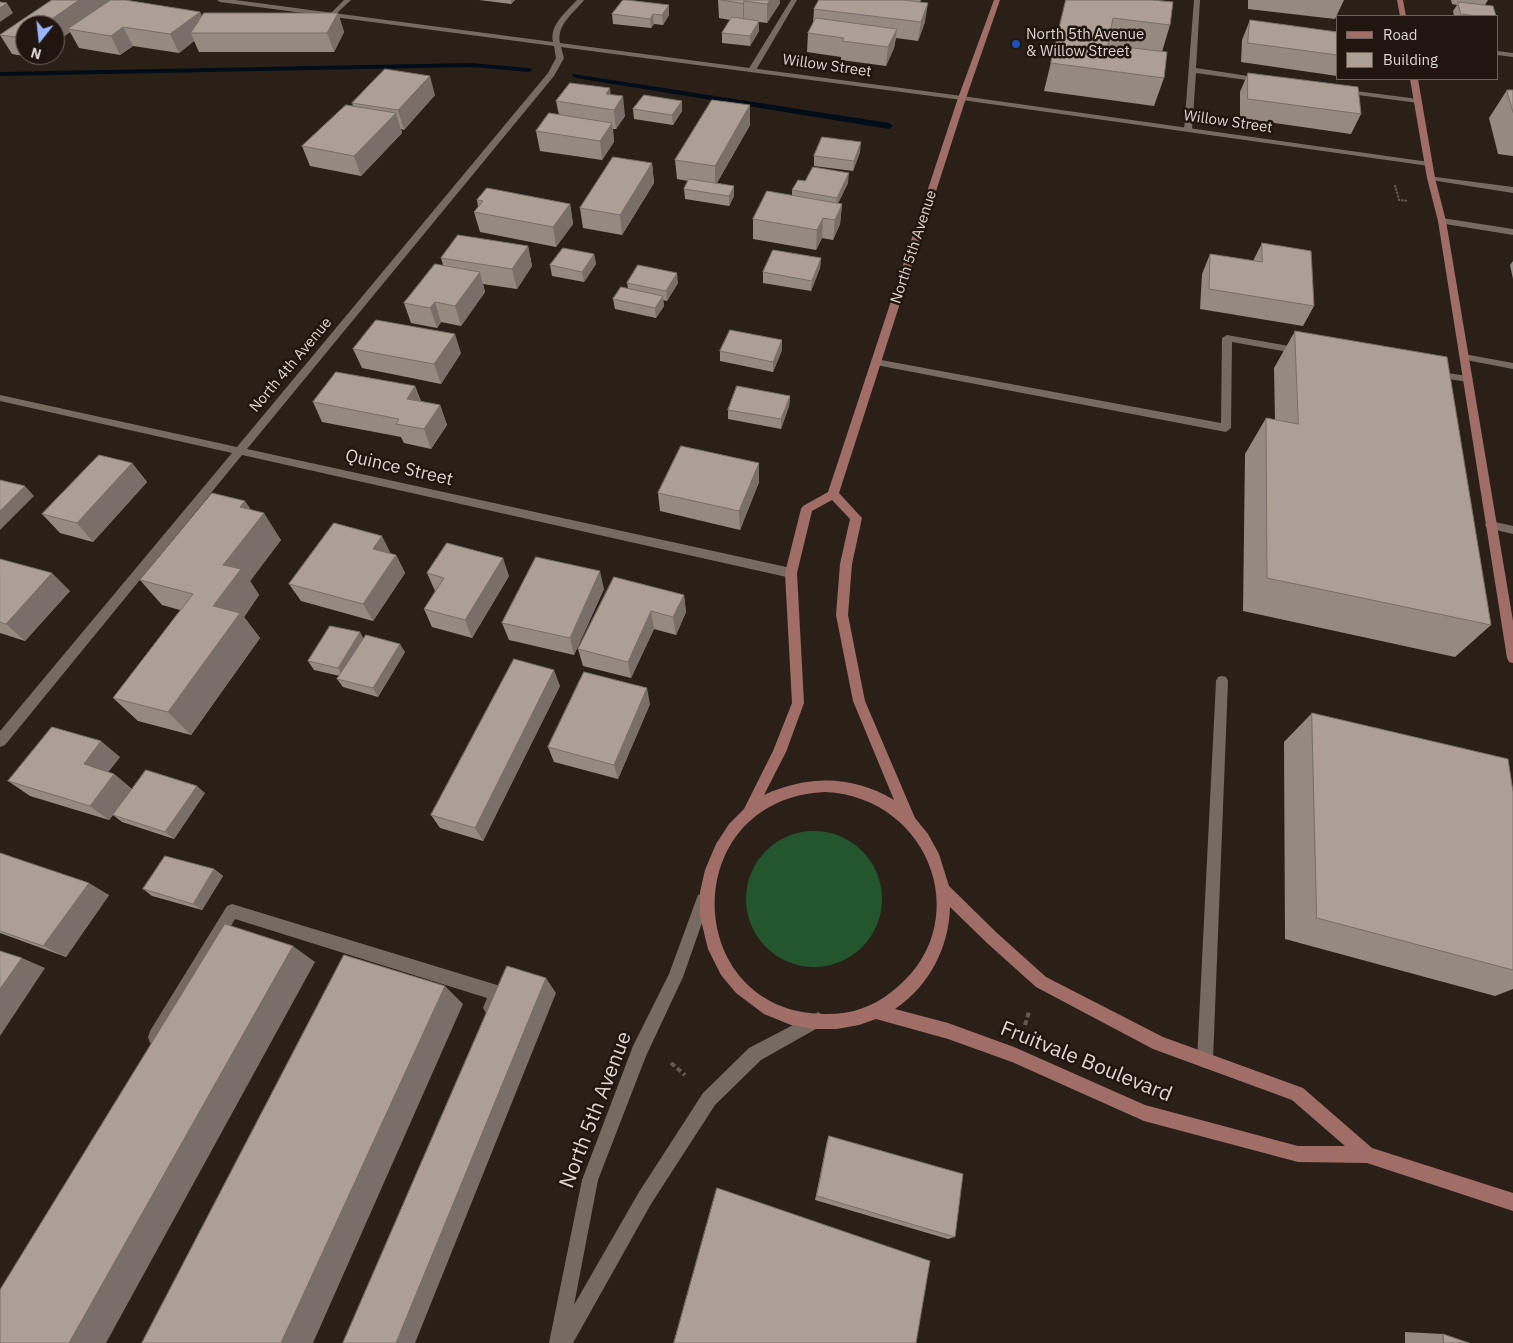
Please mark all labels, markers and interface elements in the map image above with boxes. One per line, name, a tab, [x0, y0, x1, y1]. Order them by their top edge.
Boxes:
north arrow	[15, 15, 65, 65]
legend	[1336, 15, 1498, 80]
text: Road	[1383, 25, 1418, 44]
place label: North 5th Avenue & Willow Street	[1026, 26, 1144, 61]
marker: North 5th Avenue & Willow Street	[1010, 38, 1022, 50]
text: N	[29, 43, 44, 64]
text: Building	[1383, 50, 1438, 69]
street label: Willow Street	[781, 51, 873, 81]
street label: Willow Street	[1182, 107, 1274, 137]
street label: North 5th Avenue	[887, 188, 941, 306]
street label: North 4th Avenue	[246, 314, 336, 416]
street label: Quince Street	[343, 445, 455, 491]
street label: Fruitvale Boulevard	[997, 1016, 1175, 1108]
street label: North 5th Avenue	[555, 1028, 637, 1192]

